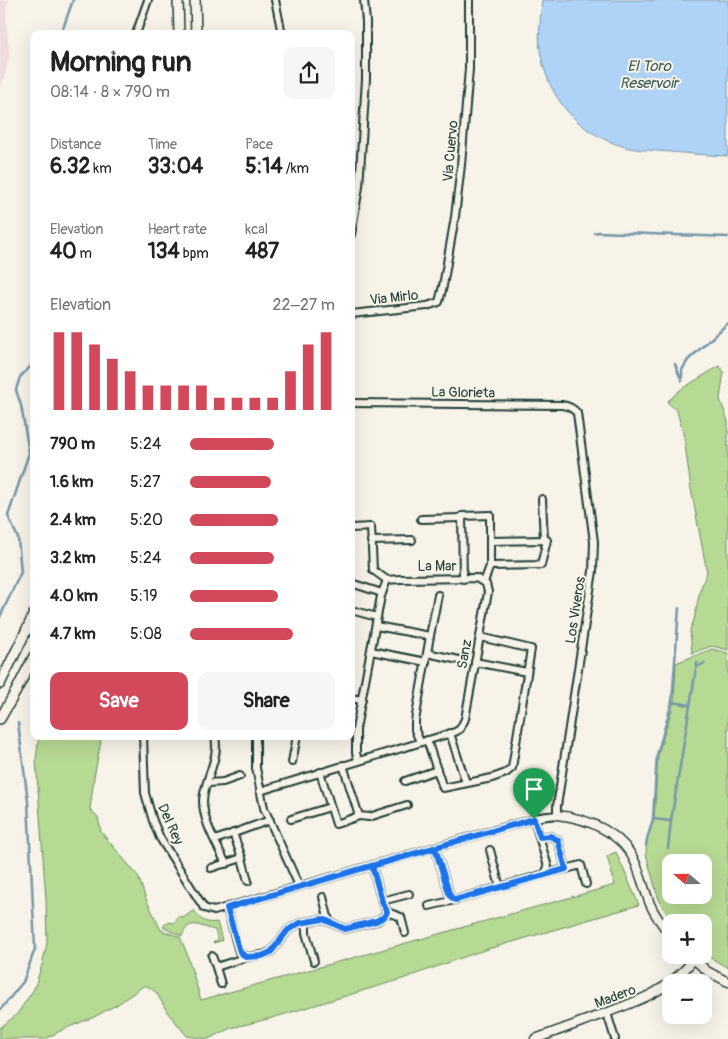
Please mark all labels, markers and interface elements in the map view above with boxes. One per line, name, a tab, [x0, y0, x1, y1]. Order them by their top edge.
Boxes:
text: Morning run	[50, 45, 192, 80]
button: share	[283, 47, 335, 99]
water label: El Toro Reservoir	[620, 57, 680, 93]
text: 08:14 · 8 × 790 m	[50, 82, 170, 102]
street label: Via Cuervo	[439, 119, 462, 183]
text: Distance	[50, 136, 101, 153]
text: Time	[148, 136, 177, 153]
text: Pace	[245, 136, 273, 153]
text: 6.32	[50, 153, 90, 180]
text: 33:04	[148, 153, 203, 180]
text: 5:14	[245, 153, 283, 180]
text: km	[90, 160, 112, 177]
text: /km	[283, 160, 309, 177]
text: Elevation	[50, 221, 103, 238]
text: Heart rate	[148, 221, 207, 238]
text: kcal	[245, 221, 268, 238]
text: 40	[50, 238, 77, 265]
text: 134	[148, 238, 180, 265]
text: 487	[245, 238, 279, 265]
text: m	[77, 245, 92, 262]
text: bpm	[180, 245, 209, 262]
street label: Via Mirlo	[369, 286, 420, 309]
text: Elevation	[50, 295, 111, 315]
text: 22–27 m	[273, 295, 335, 315]
street label: La Glorieta	[431, 383, 495, 402]
text: 790 m	[50, 434, 95, 454]
text: 5:24	[130, 434, 161, 454]
text: 1.6 km	[50, 472, 93, 492]
text: 5:27	[130, 472, 160, 492]
text: 2.4 km	[50, 510, 96, 530]
text: 5:20	[130, 510, 163, 530]
text: 3.2 km	[50, 548, 96, 568]
text: 5:24	[130, 548, 161, 568]
street label: La Mar	[417, 558, 457, 575]
street label: Los Viveros	[562, 575, 589, 645]
text: 4.0 km	[50, 586, 98, 606]
text: 5:19	[130, 586, 157, 606]
text: 4.7 km	[50, 624, 96, 644]
text: 5:08	[130, 624, 162, 644]
street label: Sanz	[454, 638, 475, 670]
button: Save	[50, 672, 188, 730]
button: Share	[198, 672, 335, 730]
pin	[513, 768, 555, 819]
icon: arrive	[520, 775, 548, 803]
street label: Del Rey	[154, 801, 187, 847]
north arrow	[662, 854, 712, 904]
map controls	[662, 854, 712, 1024]
button: +	[662, 914, 712, 964]
button: −	[662, 974, 712, 1024]
street label: Madero	[592, 981, 639, 1012]

